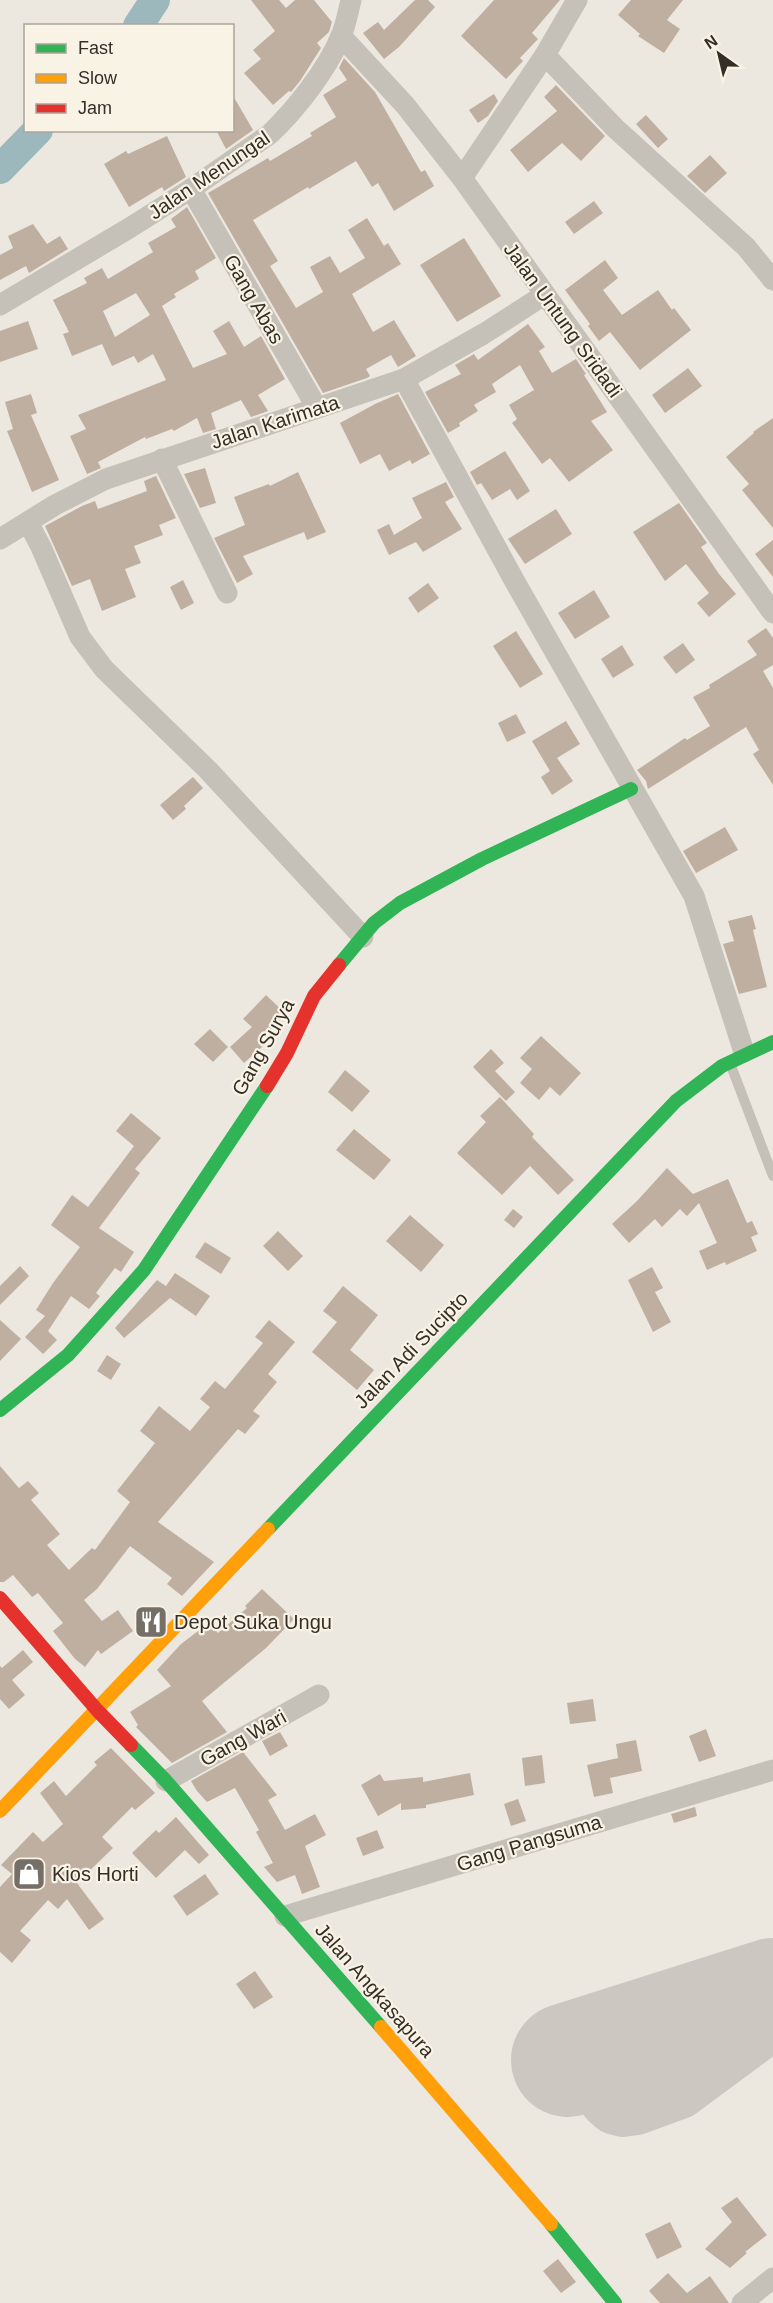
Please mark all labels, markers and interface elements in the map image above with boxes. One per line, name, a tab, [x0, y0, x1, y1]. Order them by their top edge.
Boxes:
legend	[24, 24, 234, 132]
north arrow	[689, 24, 749, 84]
text: N	[701, 32, 720, 52]
text: Fast	[78, 38, 113, 58]
text: Slow	[78, 68, 118, 88]
text: Jam	[78, 98, 112, 118]
street label: Jalan Menungal	[144, 126, 274, 224]
street label: Jalan Untung Sridadi	[500, 238, 626, 402]
street label: Gang Abas	[220, 251, 288, 347]
street label: Jalan Karimata	[208, 391, 343, 453]
street label: Gang Surya	[228, 994, 299, 1099]
street label: Jalan Adi Sucipto	[350, 1287, 472, 1413]
restaurant icon: Depot Suka Ungu	[133, 1604, 169, 1640]
place label: Depot Suka Ungu	[174, 1611, 332, 1633]
street label: Gang Wari	[196, 1705, 290, 1771]
street label: Gang Pangsuma	[454, 1810, 605, 1875]
shop icon: Kios Horti	[11, 1856, 47, 1892]
place label: Kios Horti	[52, 1863, 139, 1885]
street label: Jalan Angkasapura	[311, 1919, 440, 2062]

